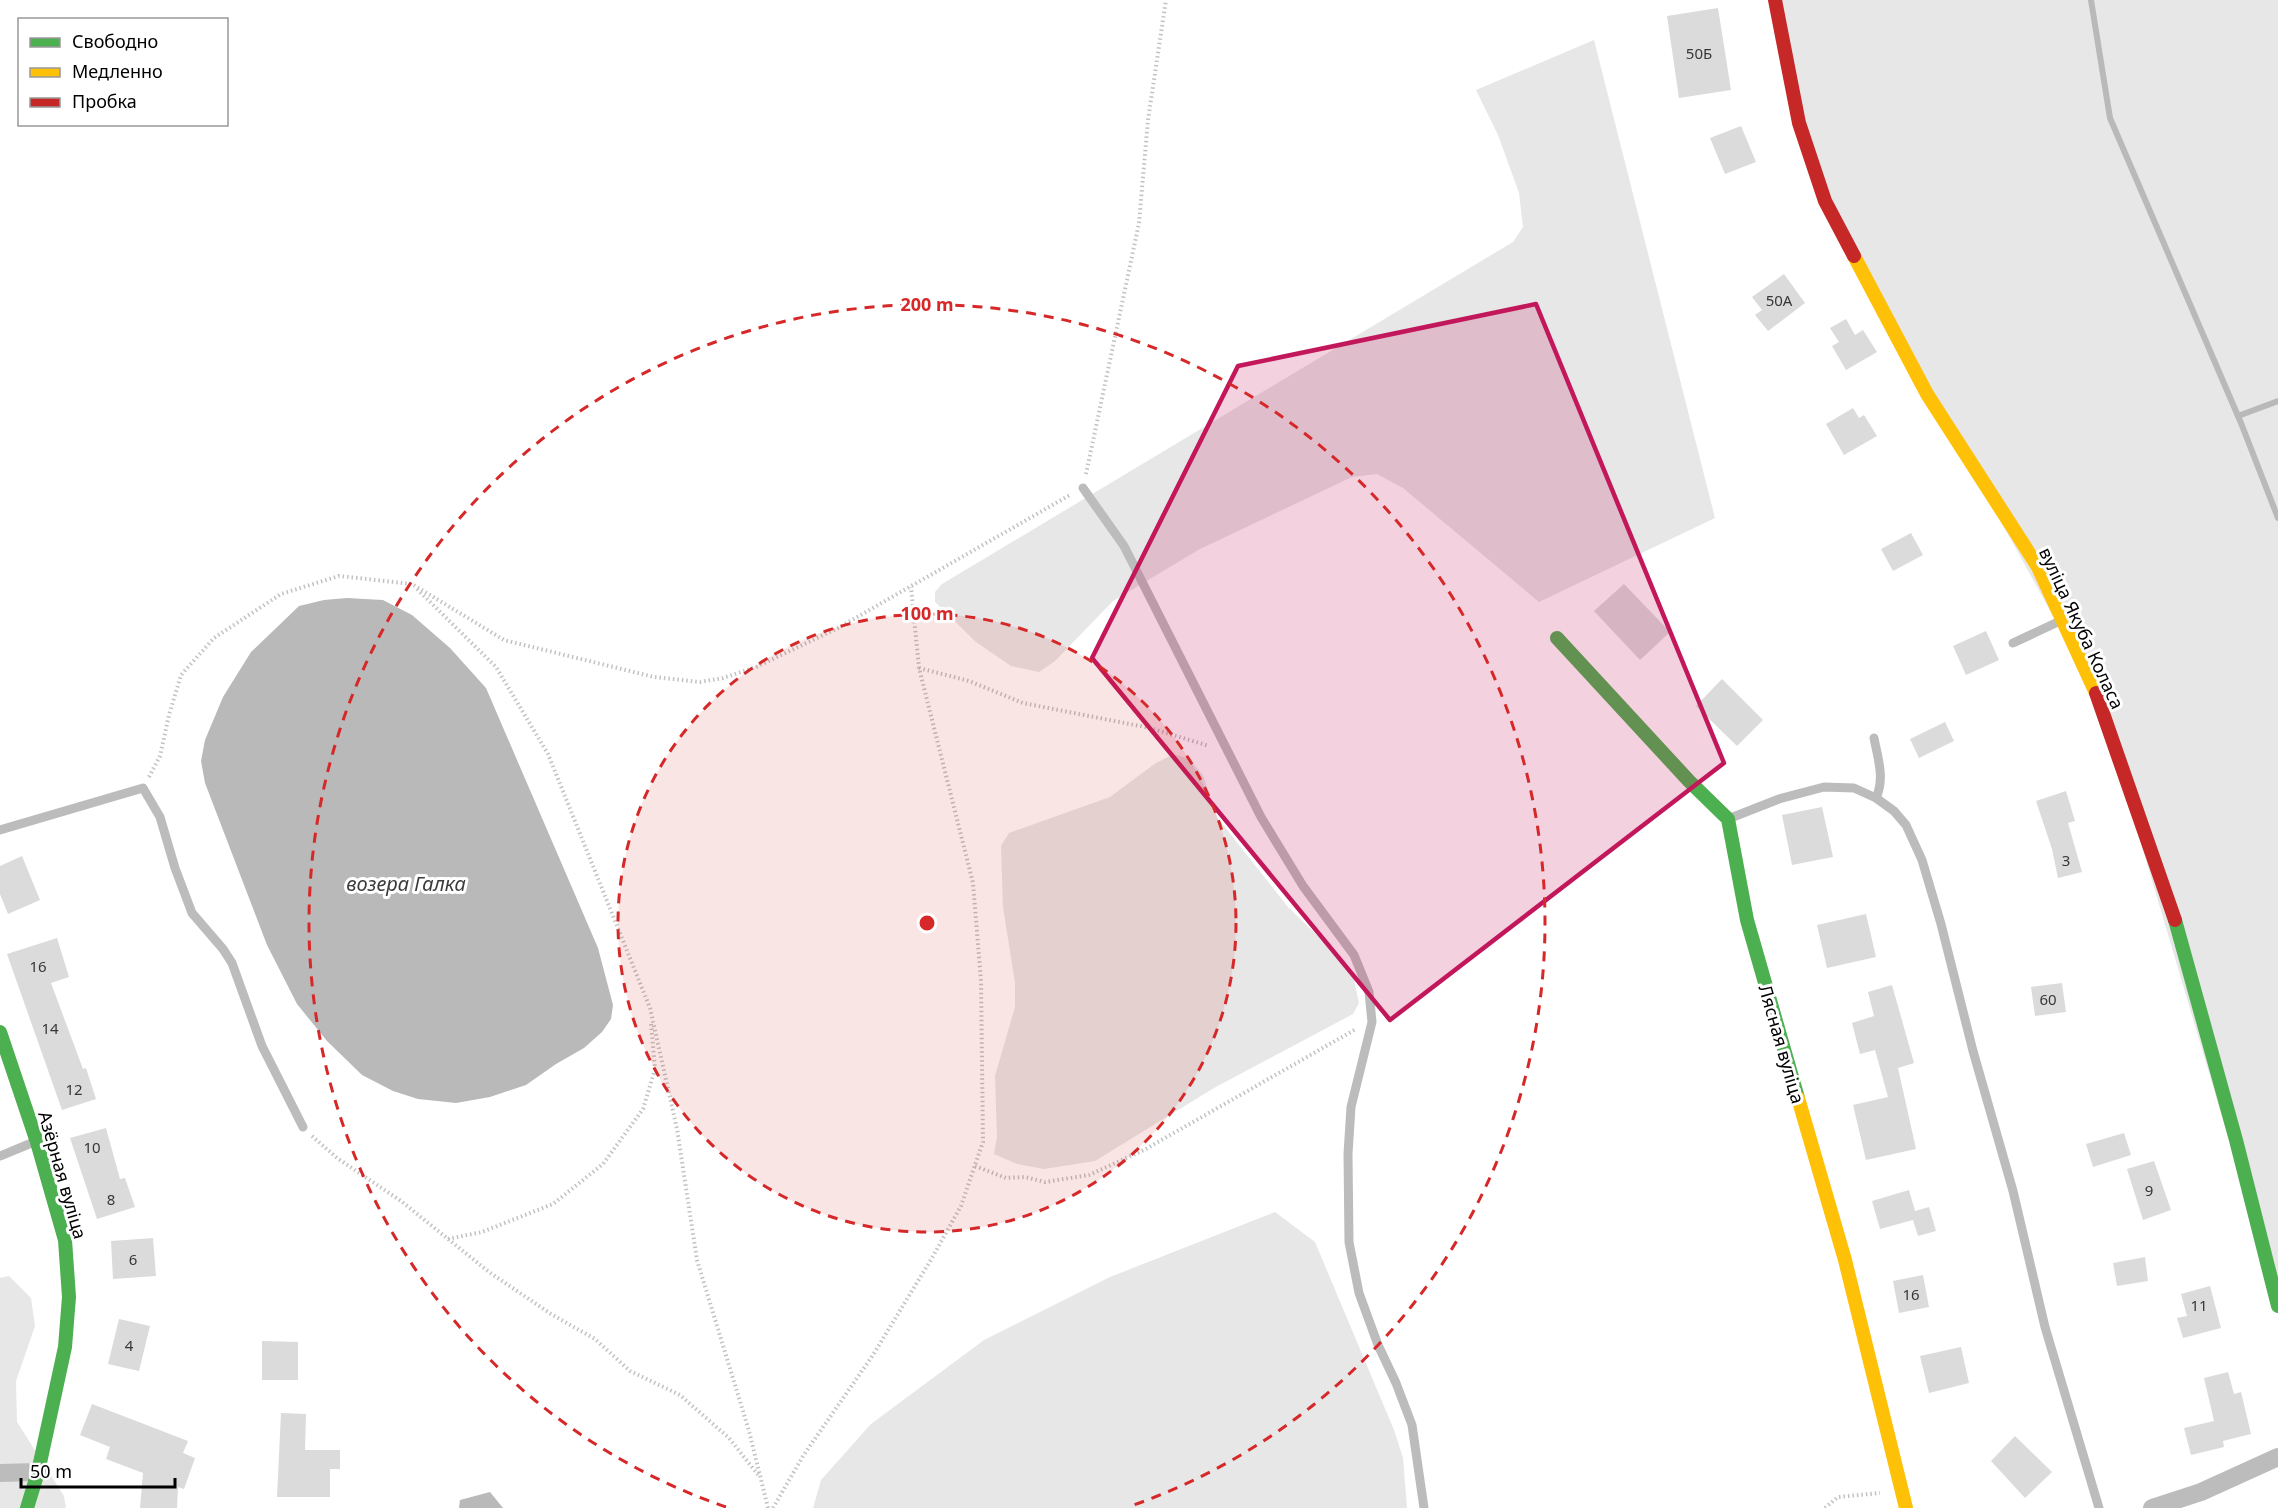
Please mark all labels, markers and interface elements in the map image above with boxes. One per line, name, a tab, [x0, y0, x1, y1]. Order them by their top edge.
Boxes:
legend	[18, 18, 228, 126]
text: Свободно	[72, 29, 158, 53]
house number: 50Б	[1686, 43, 1712, 63]
text: Медленно	[72, 59, 163, 83]
text: Пробка	[72, 89, 137, 113]
house number: 50А	[1766, 290, 1793, 310]
text: 200 m	[900, 292, 954, 316]
street label: вуліца Якуба Коласа	[2034, 543, 2130, 713]
text: 100 m	[900, 601, 954, 625]
house number: 3	[2062, 850, 2070, 870]
water label: возера Галка	[346, 870, 466, 897]
centre of rings	[917, 913, 937, 933]
house number: 16	[29, 956, 47, 976]
street label: Лясная вуліца	[1754, 982, 1810, 1106]
house number: 60	[2039, 989, 2057, 1009]
house number: 14	[41, 1018, 59, 1038]
house number: 12	[65, 1079, 83, 1099]
street label: Азёрная вуліца	[33, 1108, 93, 1242]
house number: 10	[83, 1137, 101, 1157]
house number: 9	[2145, 1180, 2153, 1200]
house number: 8	[107, 1189, 115, 1209]
house number: 6	[129, 1249, 137, 1269]
house number: 16	[1902, 1284, 1920, 1304]
house number: 11	[2190, 1295, 2208, 1315]
house number: 4	[125, 1335, 134, 1355]
scale bar	[21, 1451, 176, 1489]
text: 50 m	[30, 1459, 72, 1483]

